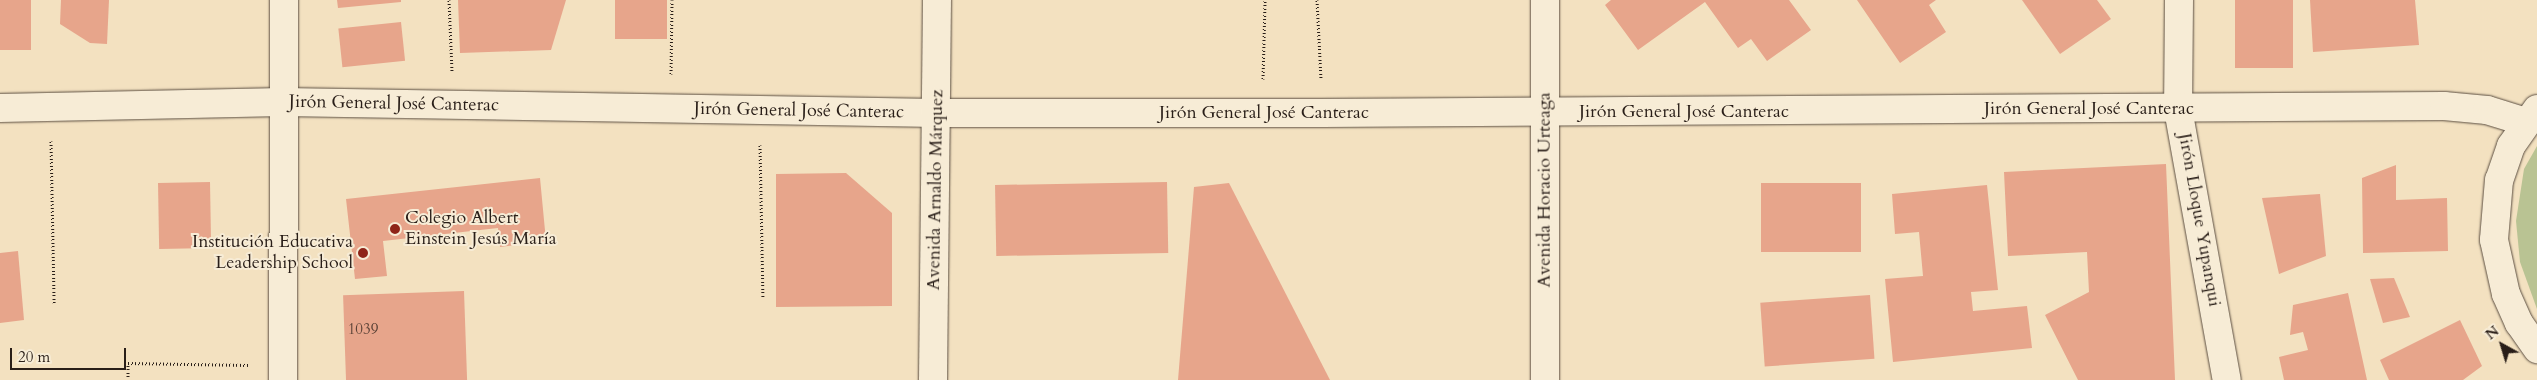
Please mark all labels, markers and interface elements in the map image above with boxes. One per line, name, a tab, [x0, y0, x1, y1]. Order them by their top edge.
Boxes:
street label: Avenida Arnaldo Márquez	[923, 89, 949, 291]
street label: Jirón General José Canterac	[289, 91, 499, 117]
street label: Avenida Horacio Urteaga	[1534, 92, 1556, 288]
street label: Jirón General José Canterac	[694, 98, 904, 124]
street label: Jirón General José Canterac	[1984, 98, 2194, 120]
street label: Jirón General José Canterac	[1579, 101, 1789, 123]
street label: Jirón General José Canterac	[1159, 102, 1369, 124]
street label: Jirón Lloque Yupanqui	[2173, 132, 2225, 308]
place label: Colegio Albert Einstein Jesús María	[405, 208, 557, 250]
marker: Colegio Albert Einstein Jesús María	[389, 223, 401, 235]
place label: Institución Educativa Leadership School	[192, 232, 353, 274]
marker: Institución Educativa Leadership School	[357, 247, 369, 259]
north arrow	[2477, 320, 2527, 370]
house number: 1039	[348, 321, 378, 339]
text: N	[2482, 322, 2503, 344]
scale bar	[12, 338, 129, 370]
text: 20 m	[18, 347, 50, 367]

